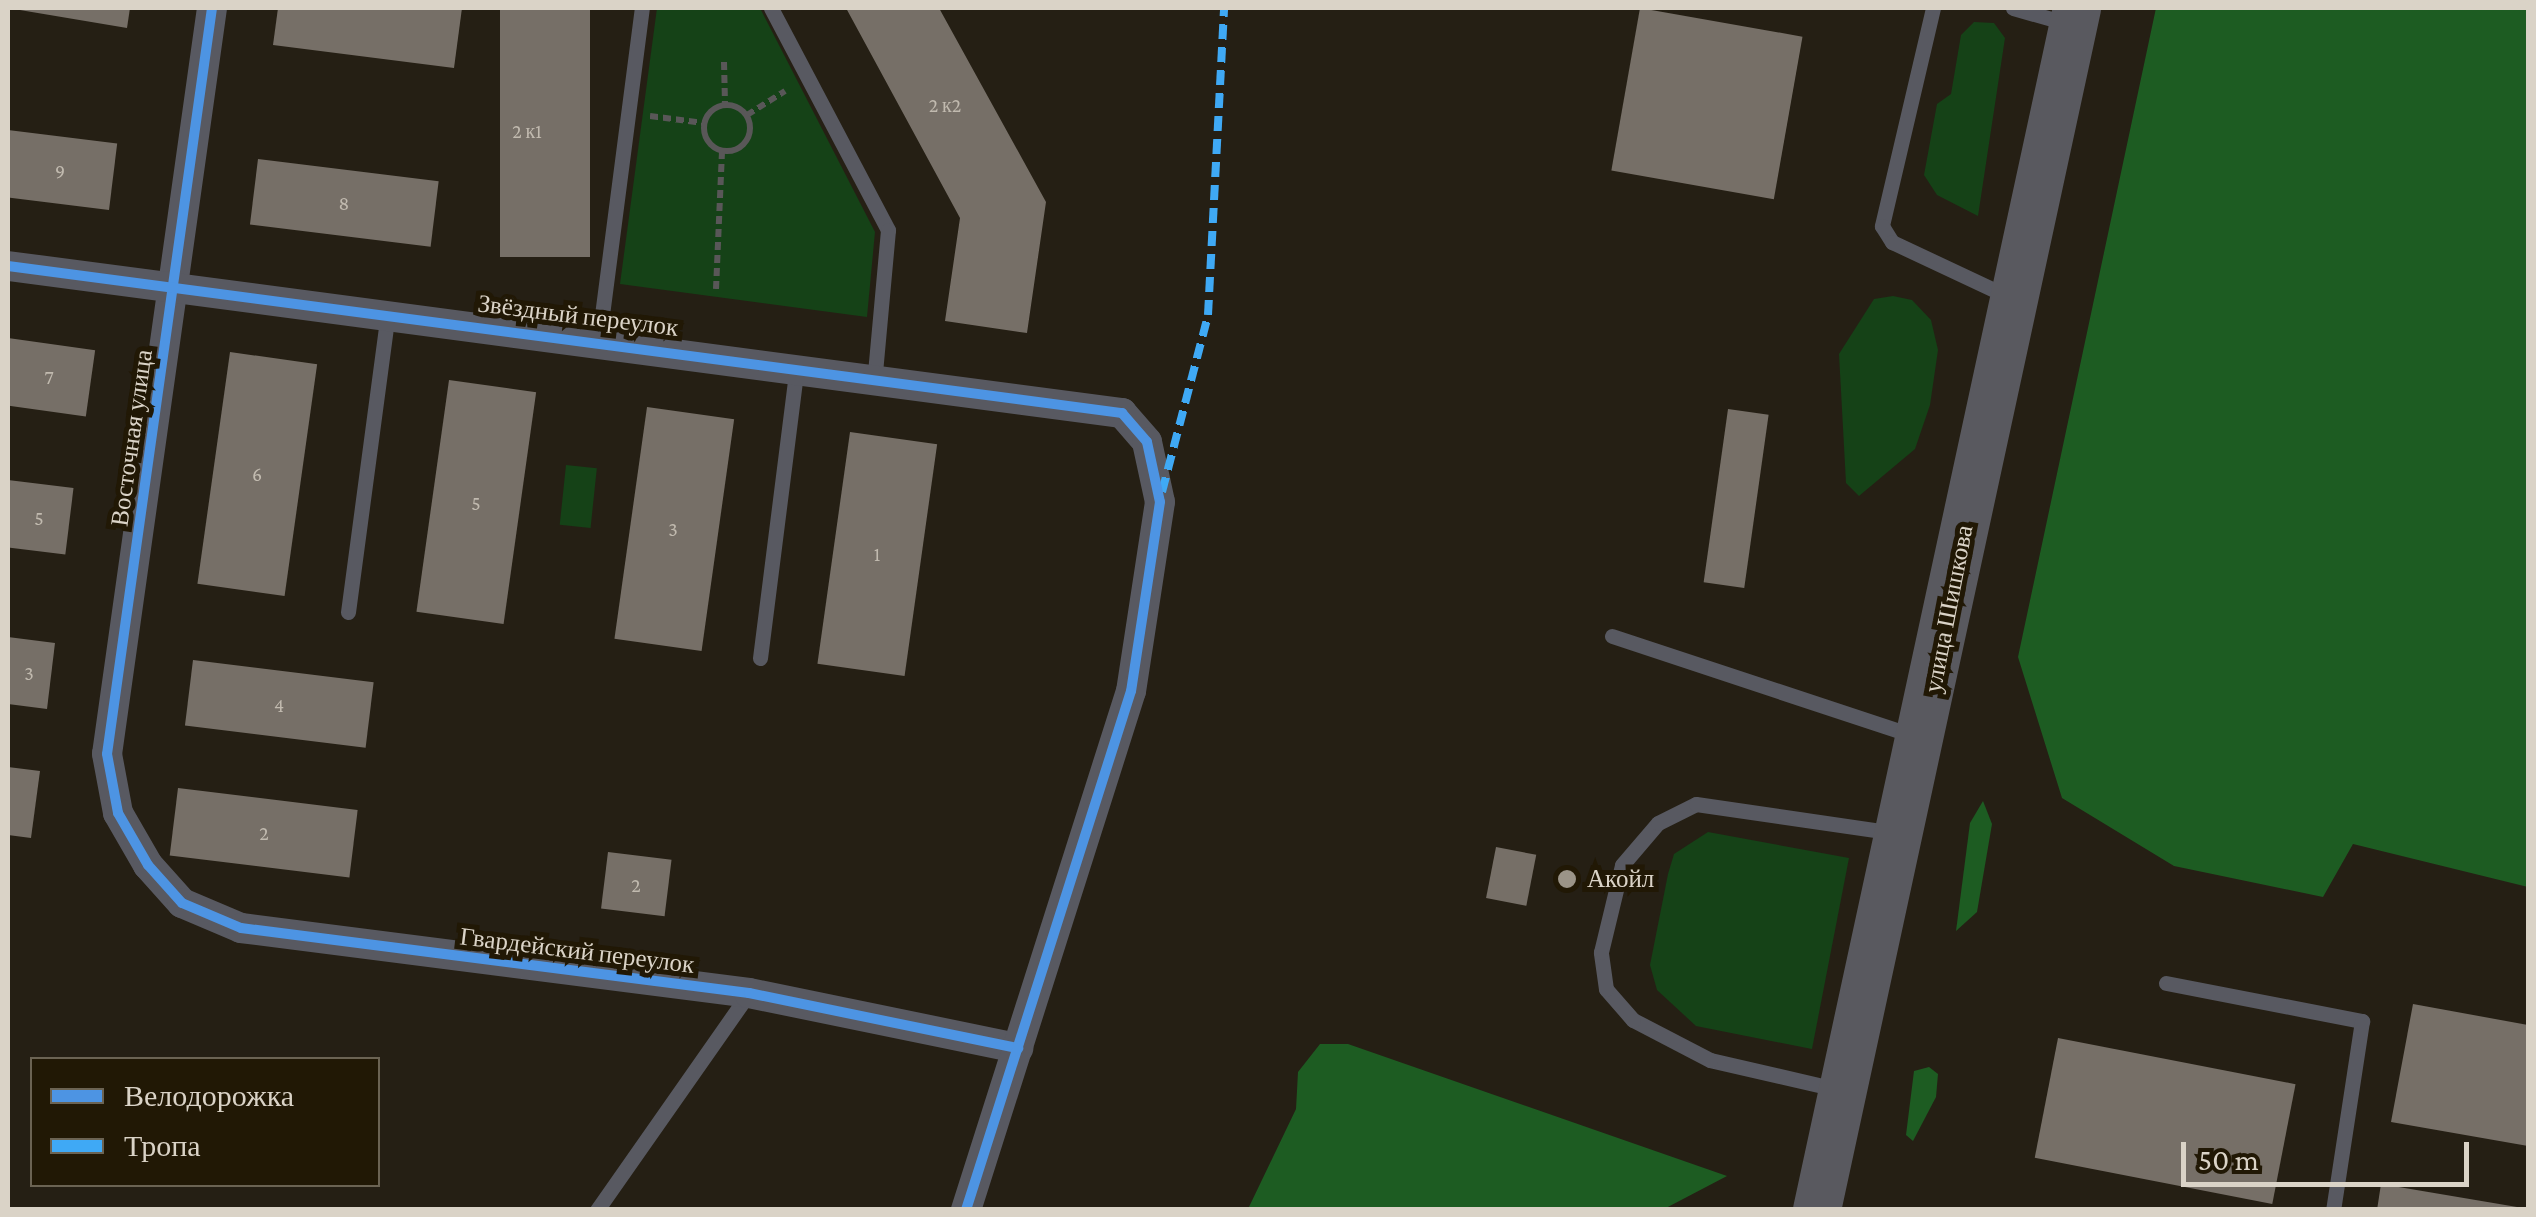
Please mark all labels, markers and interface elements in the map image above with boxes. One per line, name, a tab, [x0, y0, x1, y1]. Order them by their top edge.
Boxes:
house number: 2 к2	[929, 93, 961, 117]
house number: 2 к1	[512, 119, 542, 143]
house number: 9	[55, 159, 65, 183]
house number: 8	[339, 191, 349, 215]
street label: Звёздный переулок	[476, 289, 680, 343]
street label: Восточная улица	[105, 348, 159, 528]
house number: 7	[44, 365, 54, 389]
house number: 6	[252, 462, 262, 486]
house number: 5	[471, 491, 481, 515]
house number: 5	[34, 506, 44, 530]
house number: 3	[668, 517, 678, 541]
street label: улица Шишкова	[1918, 523, 1980, 695]
house number: 1	[874, 542, 880, 566]
house number: 3	[24, 661, 34, 685]
house number: 4	[274, 693, 284, 717]
house number: 2	[259, 821, 269, 845]
place label: Акойл	[1587, 864, 1654, 894]
marker: Акойл	[1556, 868, 1578, 890]
house number: 2	[631, 873, 641, 897]
street label: Гвардейский переулок	[458, 922, 696, 980]
legend	[30, 1057, 380, 1187]
text: Велодорожка	[124, 1079, 294, 1112]
scale bar	[2186, 1122, 2474, 1184]
text: Тропа	[124, 1129, 201, 1162]
text: 50 m	[2198, 1143, 2259, 1176]

